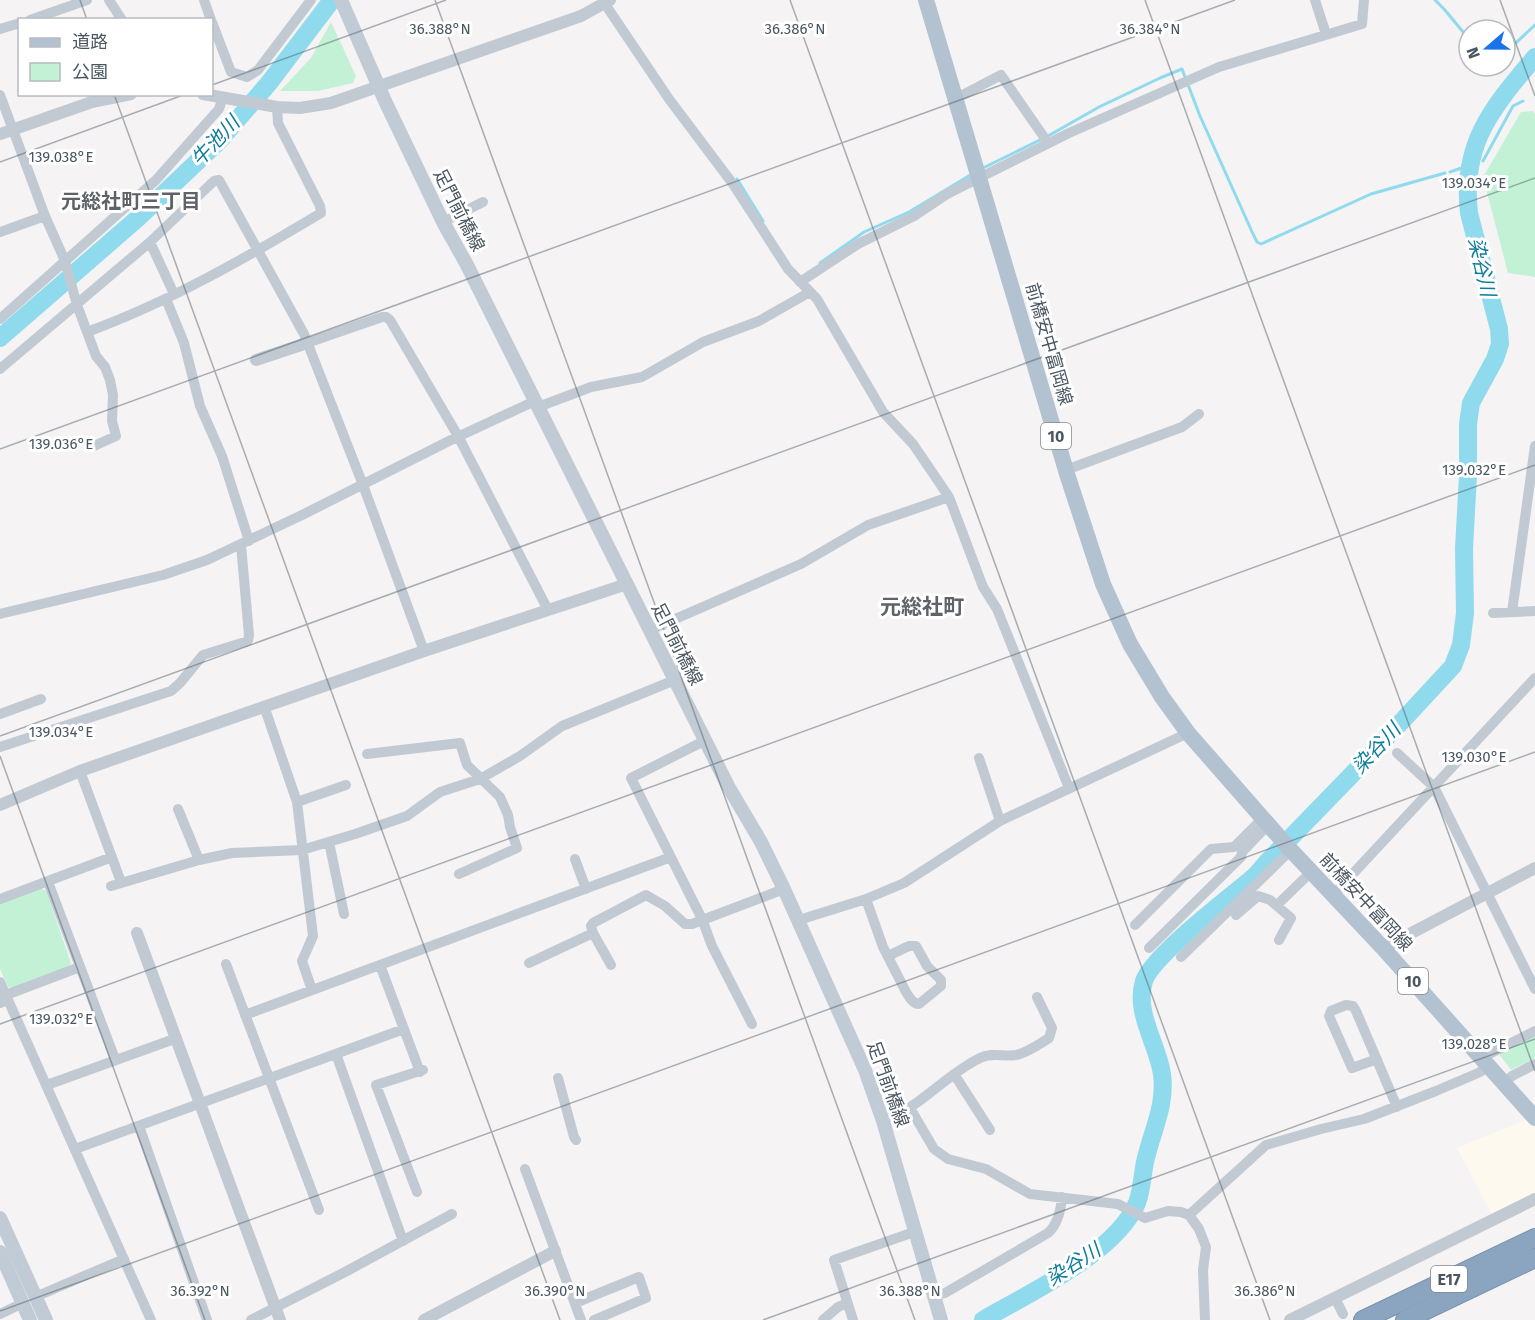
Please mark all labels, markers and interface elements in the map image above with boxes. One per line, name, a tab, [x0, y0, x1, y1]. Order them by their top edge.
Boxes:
legend	[18, 18, 213, 96]
north arrow	[1457, 18, 1517, 78]
text: 36.388°N	[409, 20, 471, 38]
text: 36.386°N	[765, 20, 825, 38]
text: 36.384°N	[1119, 20, 1181, 38]
text: 道路	[72, 31, 108, 53]
text: N	[1463, 45, 1484, 61]
text: 公園	[72, 61, 108, 83]
water label: 牛池川	[186, 109, 246, 171]
text: 139.038°E	[29, 148, 93, 166]
street label: 足門前橋線	[429, 165, 489, 255]
text: 139.034°E	[1442, 174, 1506, 192]
district label: 元総社町三丁目	[61, 189, 201, 213]
water label: 染谷川	[1464, 235, 1501, 301]
street label: 前橋安中富岡線	[1021, 280, 1077, 408]
road number: 10	[1041, 423, 1071, 449]
text: 139.036°E	[29, 435, 93, 453]
text: 139.032°E	[1442, 461, 1506, 479]
district label: 元総社町	[880, 594, 964, 620]
street label: 足門前橋線	[647, 599, 707, 689]
water label: 染谷川	[1347, 716, 1407, 778]
text: 139.034°E	[29, 723, 93, 741]
text: 139.030°E	[1441, 748, 1507, 766]
street label: 前橋安中富岡線	[1315, 848, 1417, 956]
road number: 10	[1398, 968, 1428, 994]
text: 139.032°E	[29, 1010, 93, 1028]
text: 139.028°E	[1442, 1035, 1506, 1053]
street label: 足門前橋線	[862, 1038, 914, 1130]
water label: 染谷川	[1041, 1237, 1106, 1290]
road number: E17	[1431, 1266, 1467, 1292]
text: 36.392°N	[170, 1282, 230, 1300]
text: 36.390°N	[525, 1282, 585, 1300]
text: 36.388°N	[879, 1282, 941, 1300]
text: 36.386°N	[1235, 1282, 1295, 1300]

